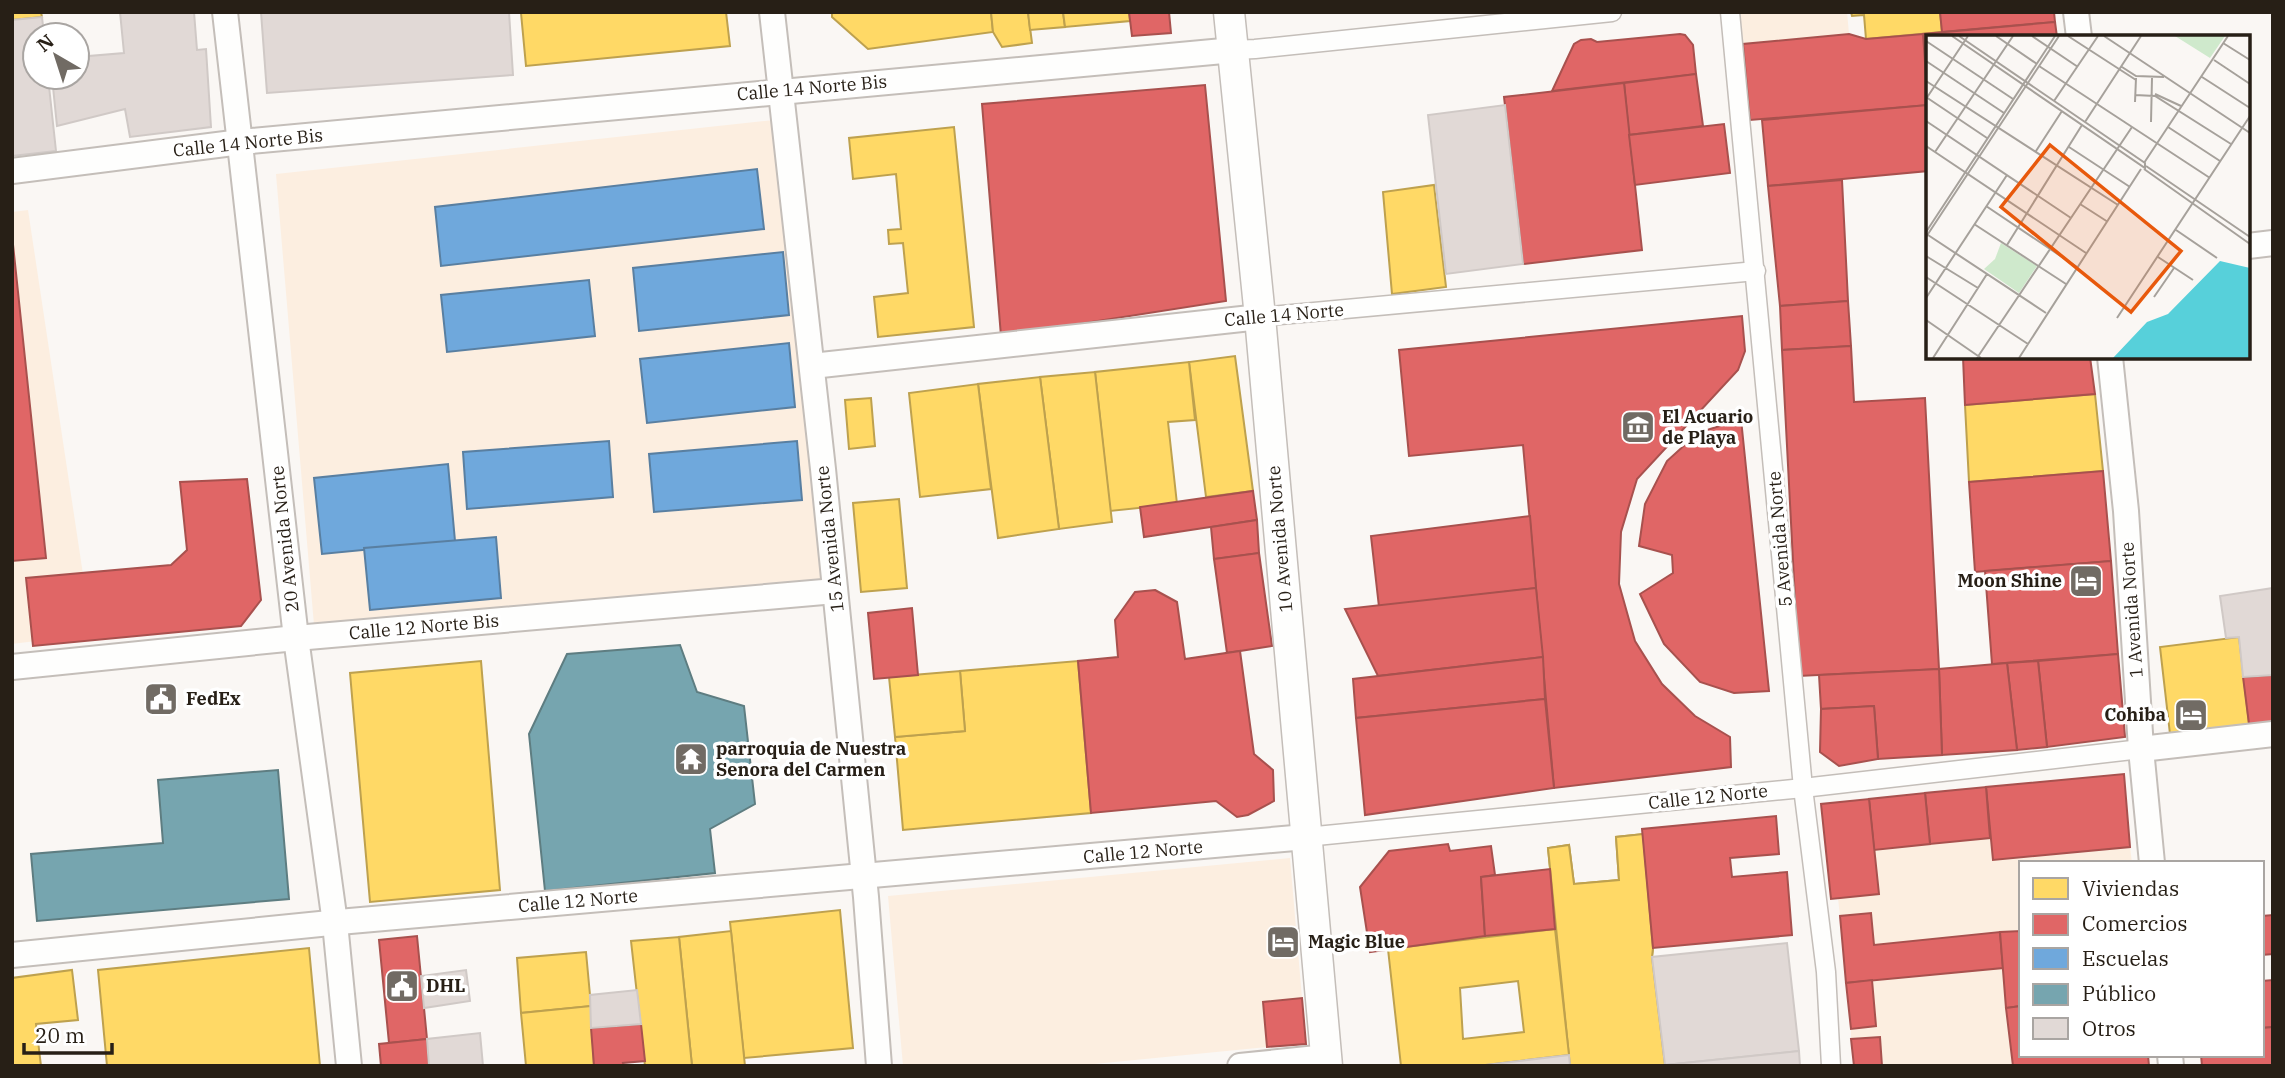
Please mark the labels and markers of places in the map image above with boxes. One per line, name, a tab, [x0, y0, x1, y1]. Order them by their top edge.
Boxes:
place label: El Acuario de Playa	[1662, 405, 1753, 449]
museum icon: El Acuario de Playa	[1619, 408, 1657, 446]
hotel icon: Moon Shine	[2067, 562, 2105, 600]
place label: Moon Shine	[1957, 569, 2062, 592]
public building icon: FedEx	[142, 680, 180, 718]
place label: FedEx	[186, 687, 241, 710]
hotel icon: Cohiba	[2172, 696, 2210, 734]
place label: Cohiba	[2104, 703, 2166, 726]
place label: parroquia de Nuestra Senora del Carmen	[716, 737, 906, 781]
temple icon: parroquia de Nuestra Senora del Carmen	[672, 740, 710, 778]
hotel icon: Magic Blue	[1264, 923, 1302, 961]
place label: Magic Blue	[1308, 930, 1405, 953]
public building icon: DHL	[383, 967, 421, 1005]
place label: DHL	[426, 974, 465, 997]

